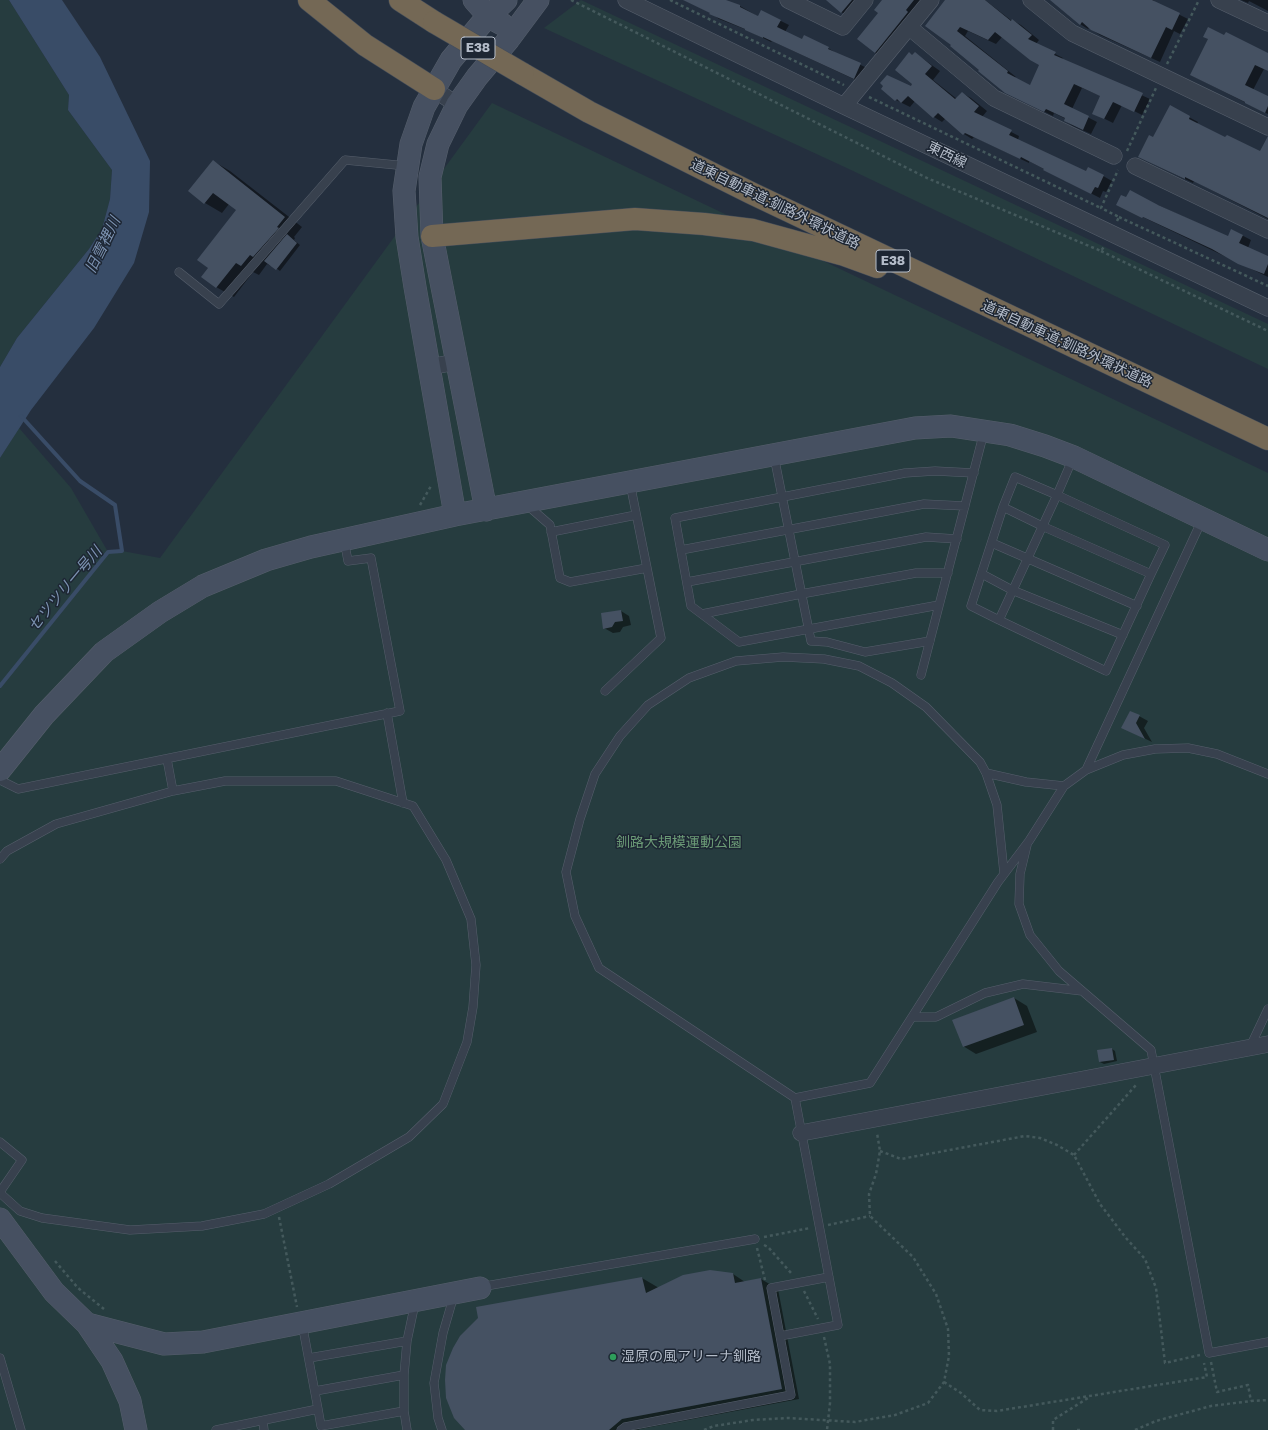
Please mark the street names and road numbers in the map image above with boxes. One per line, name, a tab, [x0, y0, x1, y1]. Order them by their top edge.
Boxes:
road number: E38	[461, 37, 495, 59]
street label: 東西線	[924, 138, 970, 172]
street label: 道東自動車道;釧路外環状道路	[688, 156, 862, 252]
road number: E38	[876, 250, 910, 272]
street label: 道東自動車道;釧路外環状道路	[979, 297, 1155, 391]

